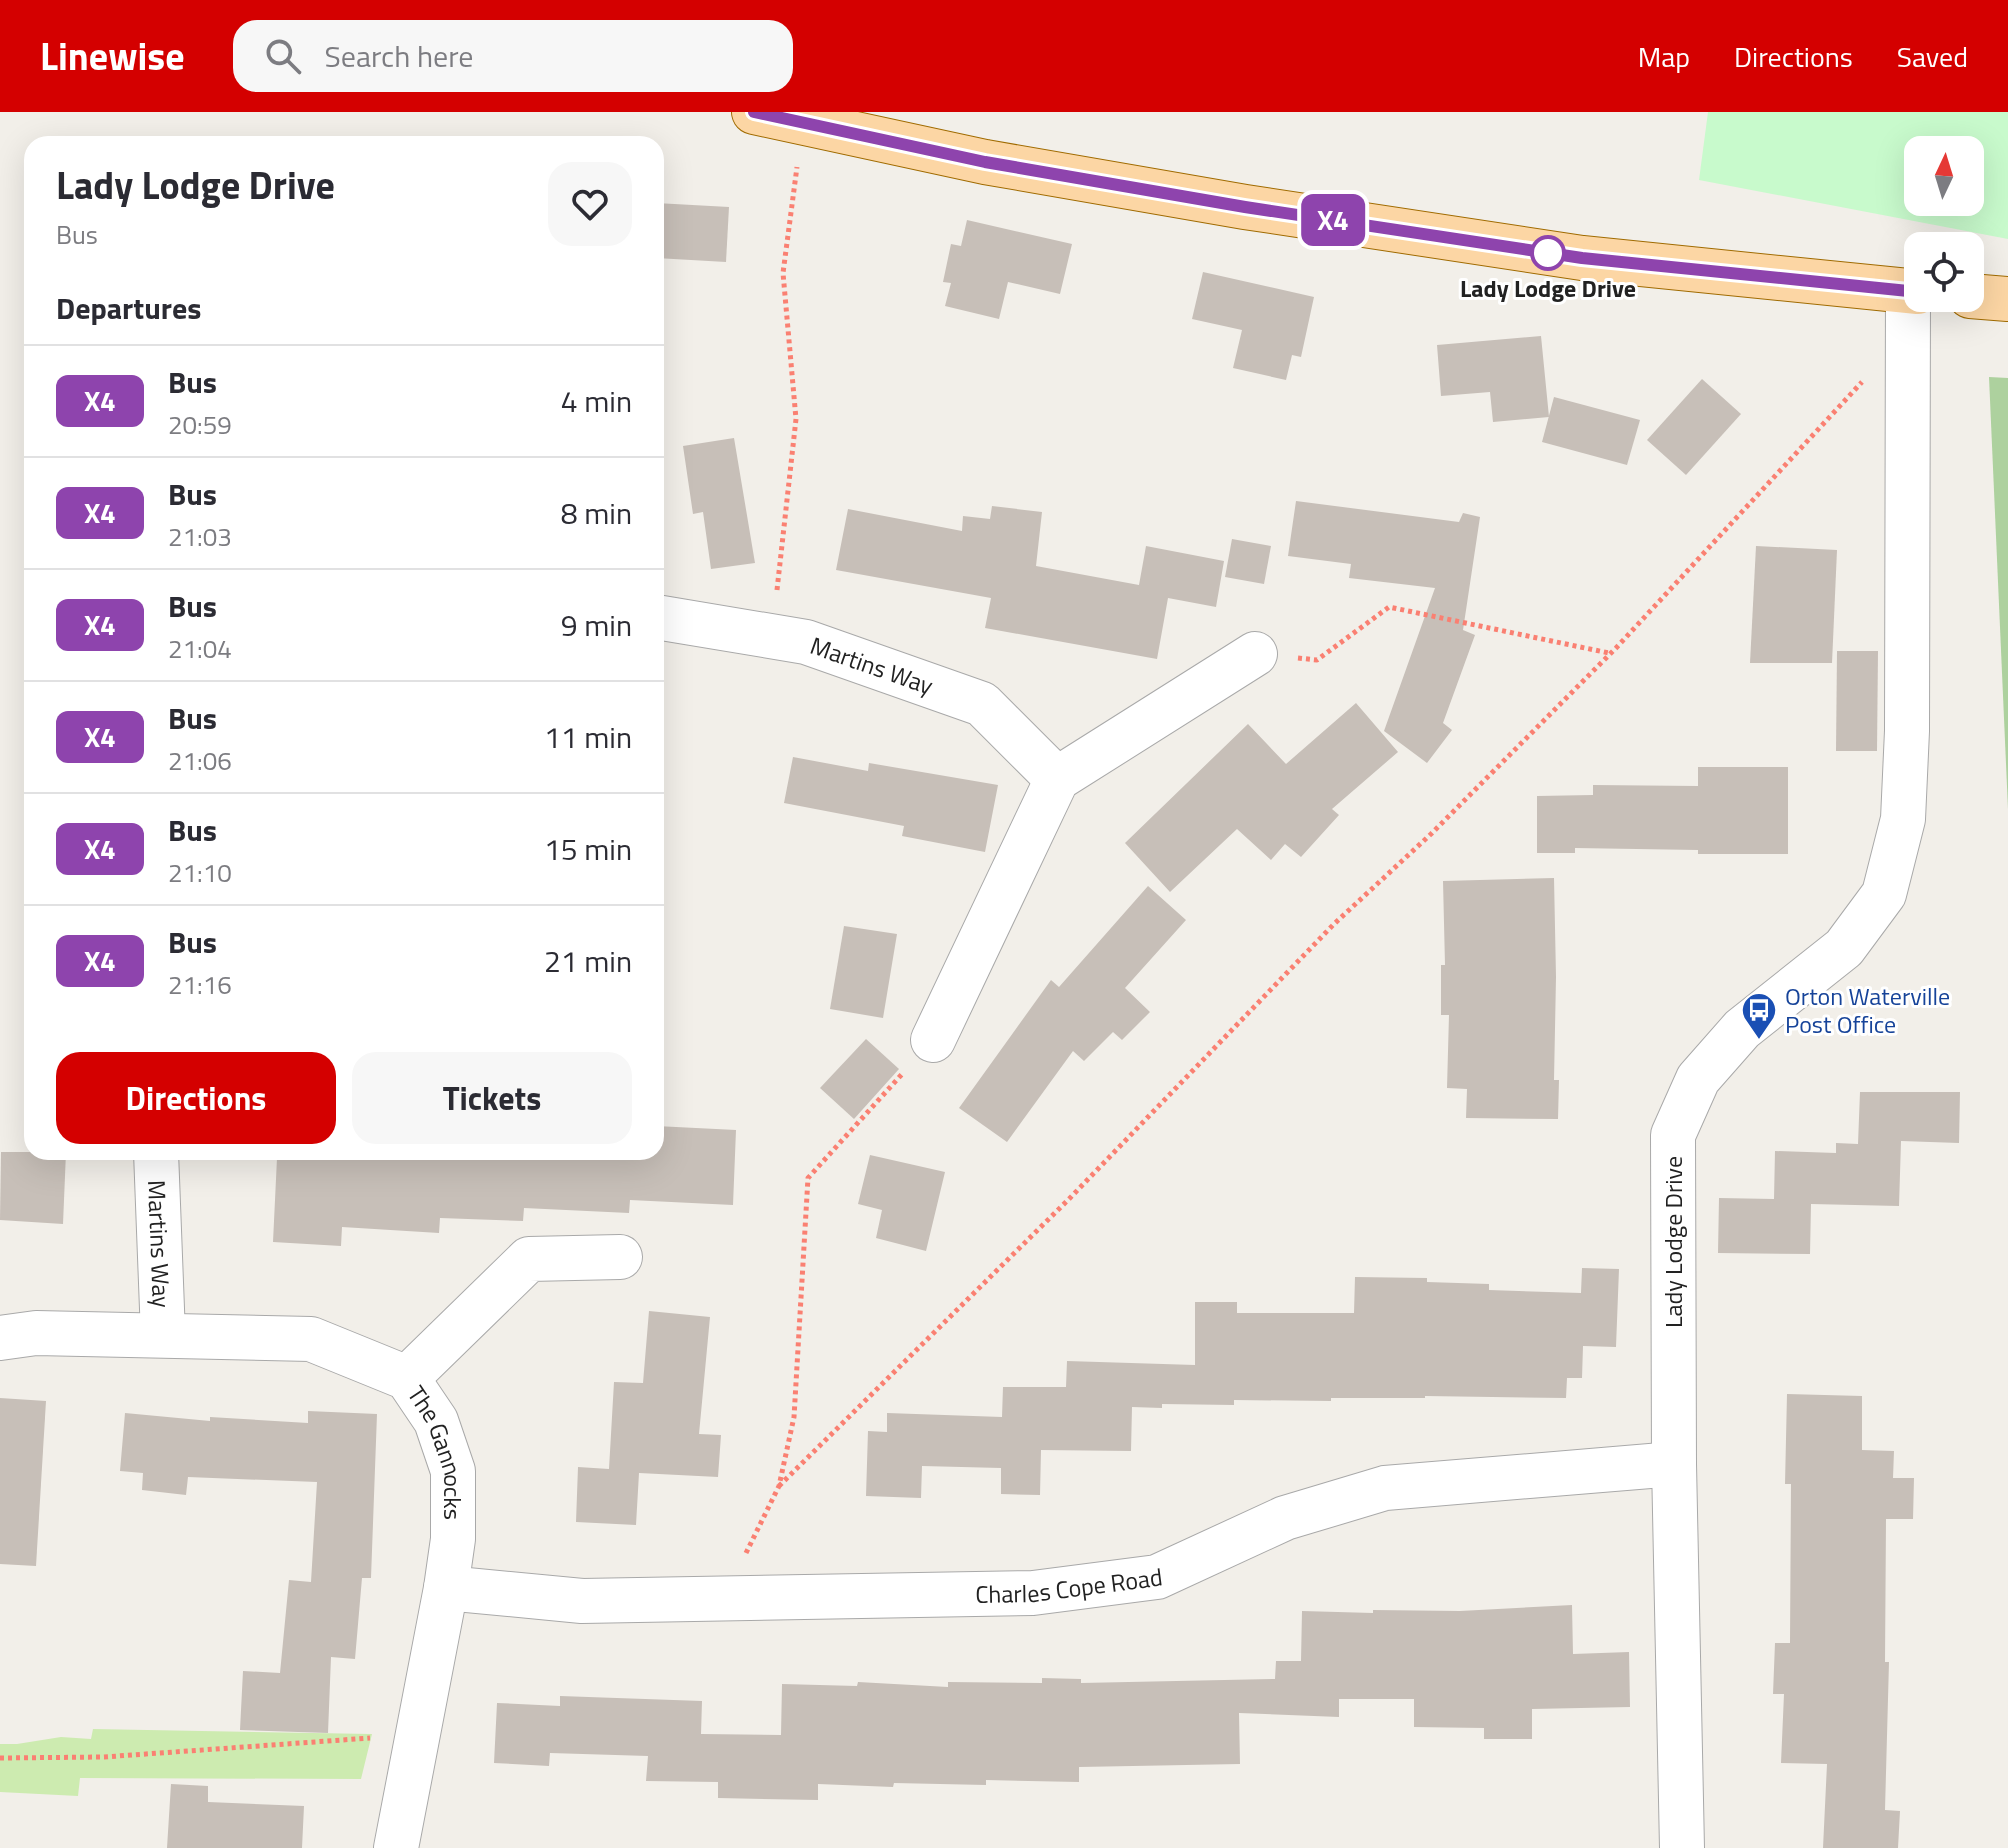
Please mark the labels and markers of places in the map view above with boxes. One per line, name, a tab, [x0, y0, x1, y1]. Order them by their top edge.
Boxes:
marker: Lady Lodge Drive	[1531, 236, 1565, 270]
place label: Lady Lodge Drive	[1460, 270, 1636, 306]
place label: Orton Waterville Post Office	[1785, 978, 1950, 1042]
bus stop icon: Orton Waterville Post Office	[1740, 991, 1778, 1041]

